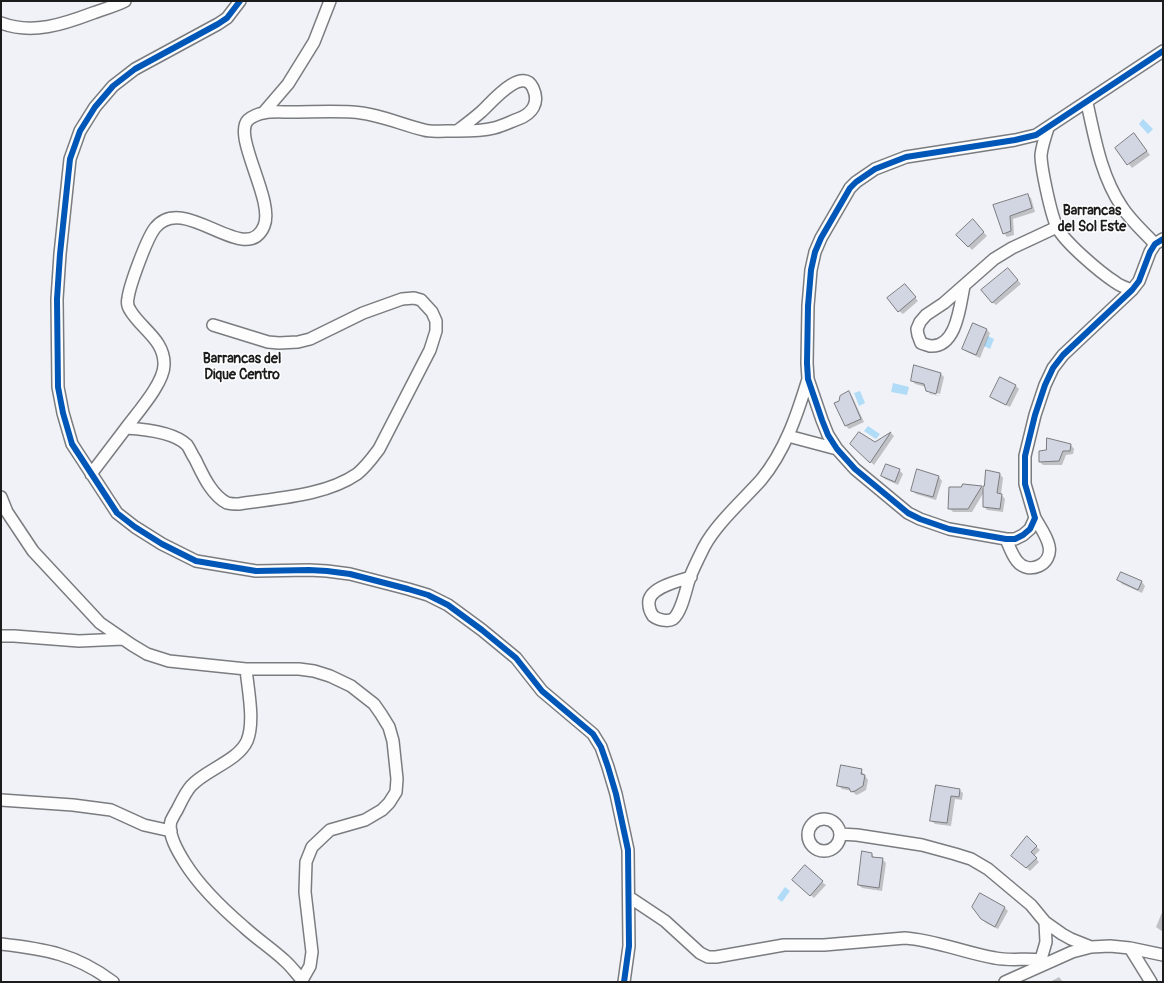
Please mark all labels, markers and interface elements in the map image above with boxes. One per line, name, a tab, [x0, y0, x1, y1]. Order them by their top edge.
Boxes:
district label: Barrancas del Sol Este	[1058, 203, 1126, 236]
district label: Barrancas del Dique Centro	[203, 351, 281, 384]

